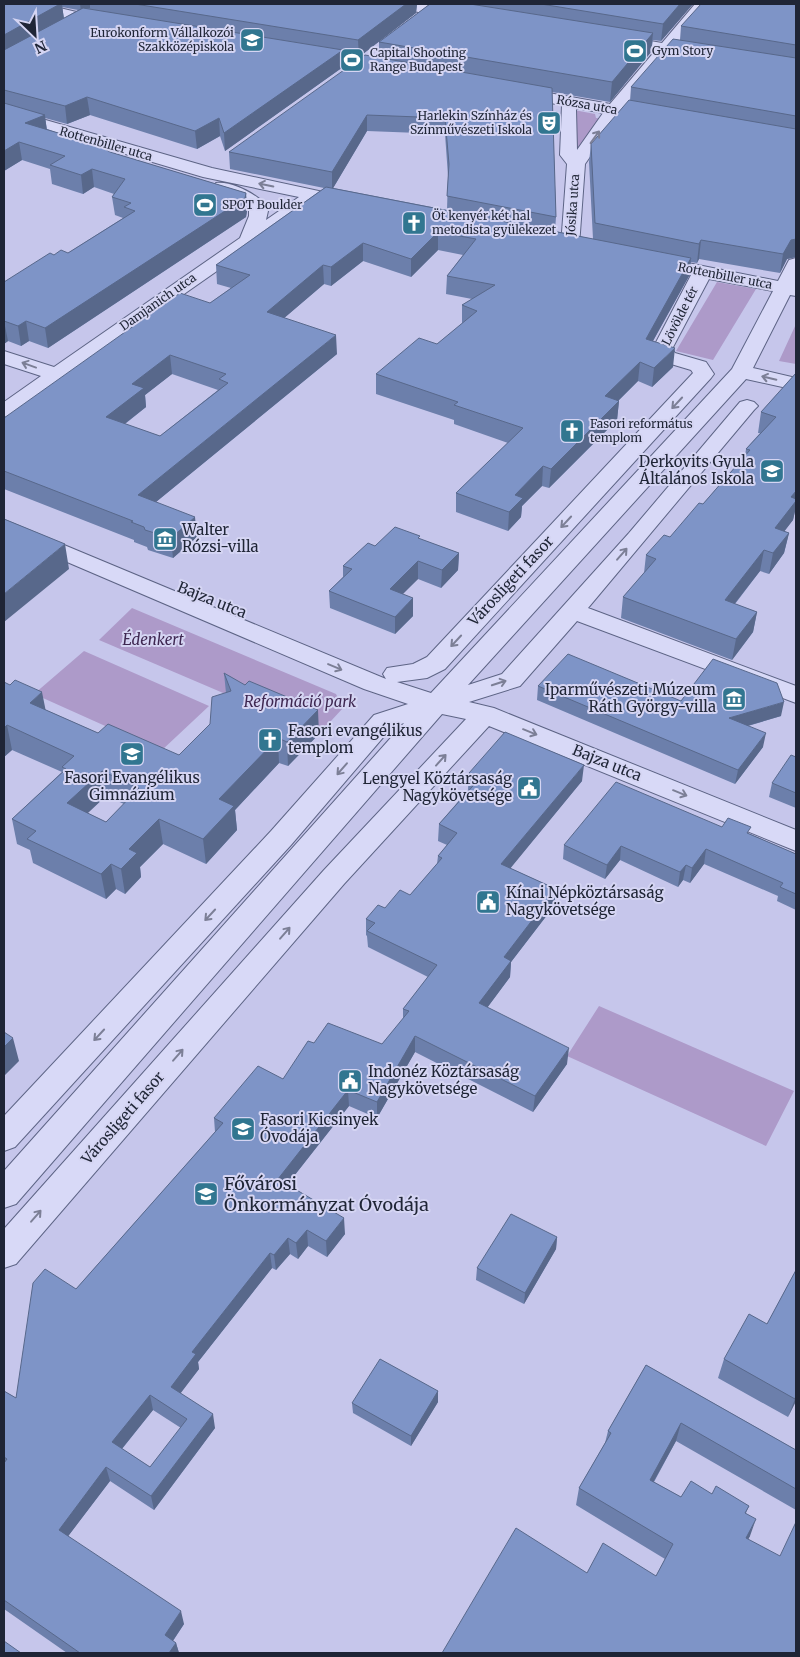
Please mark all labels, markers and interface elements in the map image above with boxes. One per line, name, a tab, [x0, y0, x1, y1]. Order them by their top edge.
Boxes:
north arrow	[10, 10, 60, 60]
place label: Eurokonform Vállalkozói Szakközépiskola	[90, 25, 235, 54]
school or university icon: Eurokonform Vállalkozói Szakközépiskola	[239, 27, 265, 53]
text: N	[32, 36, 49, 57]
sports icon: Gym Story	[622, 38, 648, 64]
place label: Gym Story	[652, 43, 713, 58]
place label: Capital Shooting Range Budapest	[370, 45, 467, 74]
sports icon: Capital Shooting Range Budapest	[339, 47, 365, 73]
street label: Rózsa utca	[556, 92, 619, 117]
place label: Harlekin Színház és Színművészeti Iskola	[410, 108, 533, 137]
theatre icon: Harlekin Színház és Színművészeti Iskola	[536, 110, 562, 136]
street label: Rottenbiller utca	[58, 123, 155, 164]
one-way arrow	[590, 130, 600, 144]
street label: Jósika utca	[563, 173, 582, 237]
one-way arrow	[259, 180, 275, 190]
sports icon: SPOT Boulder	[192, 192, 218, 218]
place label: SPOT Boulder	[222, 197, 303, 212]
place label: Öt kenyér két hal metodista gyülekezet	[432, 208, 556, 237]
church icon: Öt kenyér két hal metodista gyülekezet	[401, 210, 427, 236]
street label: Rottenbiller utca	[677, 259, 774, 292]
street label: Damjanich utca	[117, 269, 199, 334]
street label: Lövölde tér	[658, 283, 701, 348]
one-way arrow	[22, 360, 38, 369]
one-way arrow	[761, 373, 777, 382]
one-way arrow	[671, 396, 683, 409]
place label: Fasori református templom	[590, 416, 693, 445]
church icon: Fasori református templom	[559, 418, 585, 444]
place label: Derkovits Gyula Általános Iskola	[638, 452, 754, 488]
school or university icon: Derkovits Gyula Általános Iskola	[759, 458, 785, 484]
one-way arrow	[560, 515, 572, 528]
place label: Walter Rózsi-villa	[181, 520, 259, 556]
museum icon: Walter Rózsi-villa	[152, 526, 178, 552]
street label: Városligeti fasor	[463, 531, 558, 631]
one-way arrow	[616, 548, 628, 561]
street label: Bajza utca	[175, 577, 250, 622]
park label: Édenkert	[122, 629, 184, 649]
one-way arrow	[450, 634, 462, 647]
one-way arrow	[327, 663, 342, 673]
one-way arrow	[491, 678, 507, 688]
place label: Iparművészeti Múzeum Ráth György-villa	[545, 680, 716, 716]
museum icon: Iparművészeti Múzeum Ráth György-villa	[721, 686, 747, 712]
park label: Reformáció park	[244, 692, 357, 711]
place label: Fasori evangélikus templom	[288, 721, 422, 757]
church icon: Fasori evangélikus templom	[257, 727, 283, 753]
one-way arrow	[522, 728, 537, 737]
street label: Bajza utca	[570, 740, 645, 785]
school or university icon: Fasori Evangélikus Gimnázium	[119, 741, 145, 767]
one-way arrow	[435, 753, 447, 766]
one-way arrow	[336, 762, 347, 775]
place label: Fasori Evangélikus Gimnázium	[64, 768, 200, 804]
place label: Lengyel Köztársaság Nagykövetsége	[362, 769, 512, 805]
public building icon: Lengyel Köztársaság Nagykövetsége	[516, 775, 542, 801]
one-way arrow	[672, 789, 687, 799]
place label: Kínai Népköztársaság Nagykövetsége	[506, 883, 663, 919]
public building icon: Kínai Népköztársaság Nagykövetsége	[475, 889, 501, 915]
one-way arrow	[204, 909, 215, 922]
one-way arrow	[279, 926, 291, 939]
one-way arrow	[93, 1028, 105, 1041]
one-way arrow	[172, 1048, 184, 1061]
place label: Indonéz Köztársaság Nagykövetsége	[368, 1062, 519, 1098]
street label: Városligeti fasor	[76, 1067, 168, 1169]
public building icon: Indonéz Köztársaság Nagykövetsége	[337, 1068, 363, 1094]
place label: Fasori Kicsinyek Óvodája	[260, 1110, 379, 1146]
school or university icon: Fasori Kicsinyek Óvodája	[230, 1116, 256, 1142]
place label: Fővárosi Önkormányzat Óvodája	[224, 1172, 429, 1216]
school or university icon: Fővárosi Önkormányzat Óvodája	[193, 1181, 219, 1207]
one-way arrow	[30, 1210, 42, 1223]

